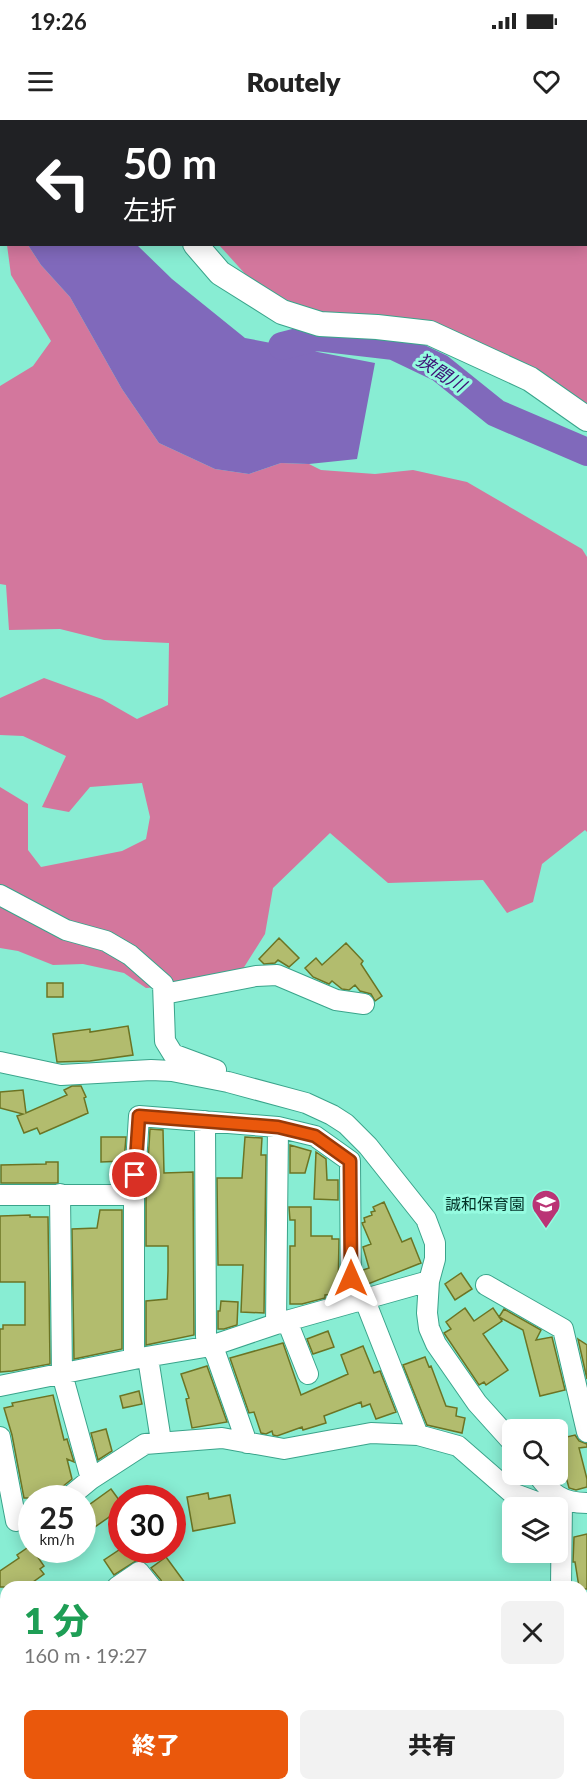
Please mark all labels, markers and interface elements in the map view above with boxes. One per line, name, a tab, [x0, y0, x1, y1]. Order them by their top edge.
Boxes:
text: 19:26	[30, 8, 87, 35]
icon: menu	[24, 65, 57, 98]
text: Routely	[246, 65, 341, 98]
icon: heart	[530, 65, 563, 98]
text: 50 m	[123, 138, 217, 188]
icon: left	[24, 144, 102, 222]
text: 左折	[123, 193, 177, 226]
water label: 狭間川	[413, 348, 472, 397]
pin	[109, 1149, 160, 1200]
icon: arrive	[118, 1158, 151, 1191]
school or university icon: 誠和保育園	[530, 1188, 562, 1230]
place label: 誠和保育園	[445, 1194, 525, 1213]
position arrow	[319, 1246, 383, 1310]
map controls	[502, 1419, 568, 1563]
button: search	[502, 1419, 568, 1485]
speed limit sign: 30	[108, 1485, 186, 1563]
button: layers	[502, 1497, 568, 1563]
text: 25	[40, 1499, 74, 1535]
text: km/h	[39, 1530, 75, 1548]
text: 1 分	[24, 1598, 89, 1642]
button: close	[501, 1601, 564, 1664]
text: 160 m · 19:27	[24, 1643, 147, 1667]
button: 終了	[24, 1710, 288, 1779]
button: 共有	[300, 1710, 564, 1779]

